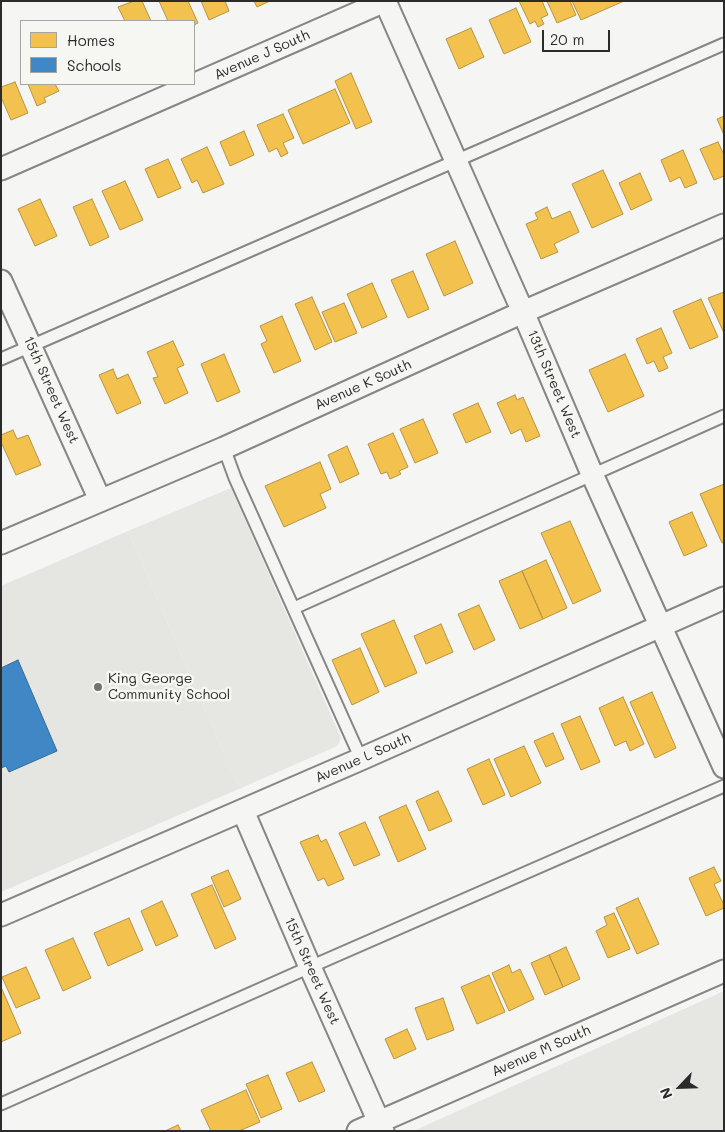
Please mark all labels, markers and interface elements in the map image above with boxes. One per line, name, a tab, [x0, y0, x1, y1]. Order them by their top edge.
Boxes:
legend	[20, 20, 195, 85]
scale bar	[545, 20, 612, 52]
street label: Avenue J South	[212, 26, 312, 84]
text: 20 m	[550, 29, 584, 49]
text: Homes	[67, 30, 115, 50]
text: Schools	[67, 55, 122, 75]
street label: 13th Street West	[524, 327, 584, 441]
street label: 15th Street West	[20, 334, 82, 446]
street label: Avenue K South	[312, 356, 414, 414]
place label: King George Community School	[108, 671, 230, 704]
marker: King George Community School	[92, 681, 104, 693]
street label: Avenue L South	[313, 729, 413, 787]
street label: 15th Street West	[281, 915, 343, 1027]
street label: Avenue M South	[489, 1022, 593, 1080]
north arrow	[655, 1062, 705, 1112]
text: N	[655, 1085, 677, 1102]

